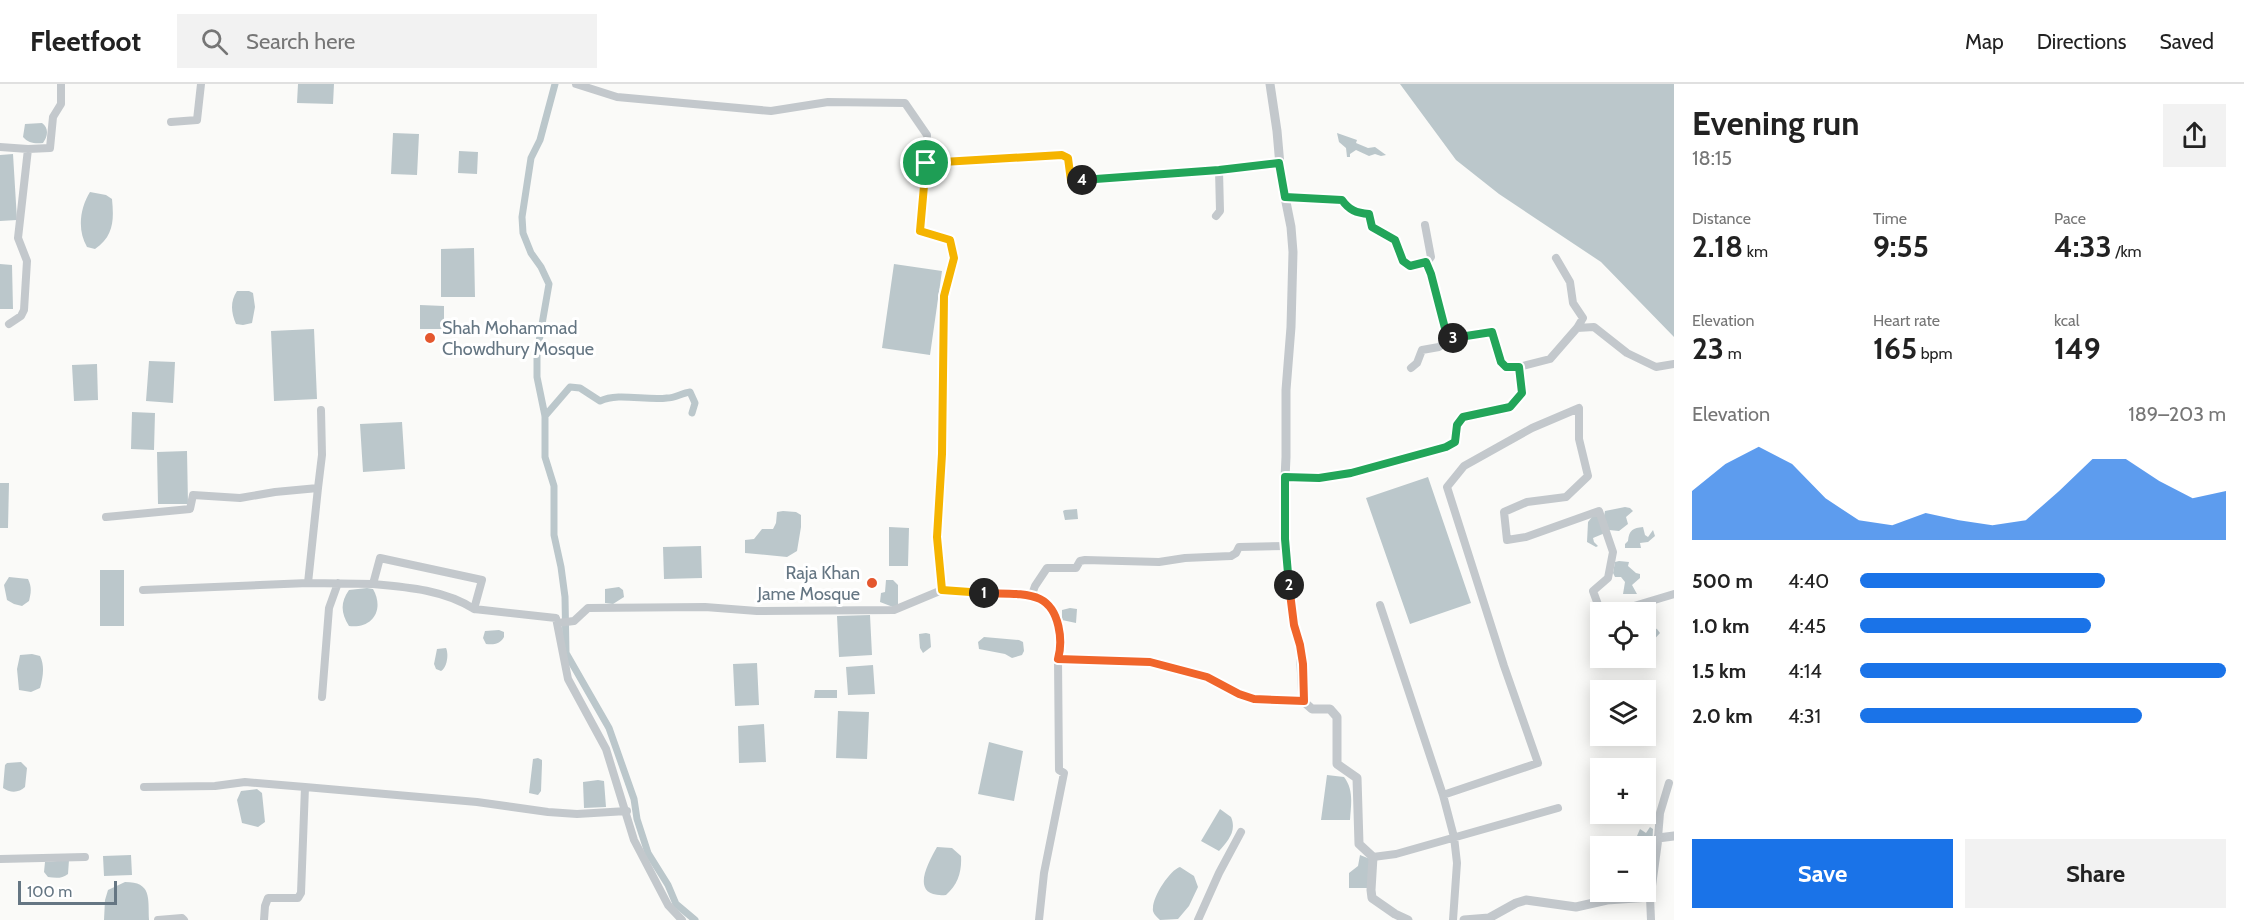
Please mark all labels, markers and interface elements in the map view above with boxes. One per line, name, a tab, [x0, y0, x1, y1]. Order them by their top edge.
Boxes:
search box	[177, 14, 597, 68]
text: Fleetfoot	[30, 24, 141, 58]
icon: search	[198, 25, 231, 58]
text: Search here	[246, 28, 355, 55]
text: Map	[1965, 29, 2004, 54]
text: Directions	[2037, 29, 2126, 54]
text: Saved	[2159, 29, 2214, 54]
text: Evening run	[1692, 103, 1859, 143]
button: share	[2163, 104, 2226, 167]
pin	[900, 137, 951, 188]
icon: arrive	[909, 146, 942, 179]
text: 18:15	[1692, 146, 1732, 170]
pin: 4	[1067, 165, 1097, 195]
text: 4	[1077, 170, 1087, 189]
text: Distance	[1692, 209, 1751, 228]
text: Time	[1873, 209, 1907, 228]
text: Pace	[2054, 209, 2086, 228]
text: 2.18	[1692, 228, 1743, 265]
text: 9:55	[1873, 228, 1929, 265]
text: 4:33	[2054, 228, 2112, 265]
text: km	[1743, 242, 1768, 261]
text: /km	[2112, 242, 2142, 261]
text: Elevation	[1692, 311, 1755, 330]
text: Heart rate	[1873, 311, 1940, 330]
text: kcal	[2054, 311, 2080, 330]
place label: Shah Mohammad Chowdhury Mosque	[442, 317, 594, 360]
pin: 3	[1438, 323, 1468, 353]
text: 3	[1449, 328, 1457, 347]
text: 23	[1692, 330, 1724, 367]
text: 165	[1873, 330, 1917, 367]
text: 149	[2054, 330, 2101, 367]
marker: Shah Mohammad Chowdhury Mosque	[423, 331, 437, 345]
text: m	[1724, 344, 1742, 363]
text: bpm	[1917, 344, 1952, 363]
text: Elevation	[1692, 402, 1770, 426]
text: 189–203 m	[2128, 402, 2226, 426]
place label: Raja Khan Jame Mosque	[756, 562, 860, 605]
text: 500 m	[1692, 569, 1753, 593]
text: 4:40	[1788, 569, 1829, 593]
pin: 2	[1274, 570, 1304, 600]
text: 2	[1285, 575, 1293, 594]
marker: Raja Khan Jame Mosque	[865, 576, 879, 590]
pin: 1	[969, 578, 999, 608]
text: 1	[981, 583, 987, 602]
map controls	[1590, 602, 1656, 902]
button: locate	[1590, 602, 1656, 668]
text: 1.0 km	[1692, 614, 1749, 638]
text: 4:45	[1788, 614, 1826, 638]
text: 1.5 km	[1692, 659, 1746, 683]
text: 4:14	[1788, 659, 1822, 683]
button: layers	[1590, 680, 1656, 746]
text: 2.0 km	[1692, 704, 1753, 728]
text: 4:31	[1788, 704, 1821, 728]
button: +	[1590, 758, 1656, 824]
button: −	[1590, 836, 1656, 902]
button: Save	[1692, 839, 1953, 908]
button: Share	[1965, 839, 2226, 908]
scale bar	[18, 878, 117, 906]
text: 100 m	[27, 882, 72, 901]

